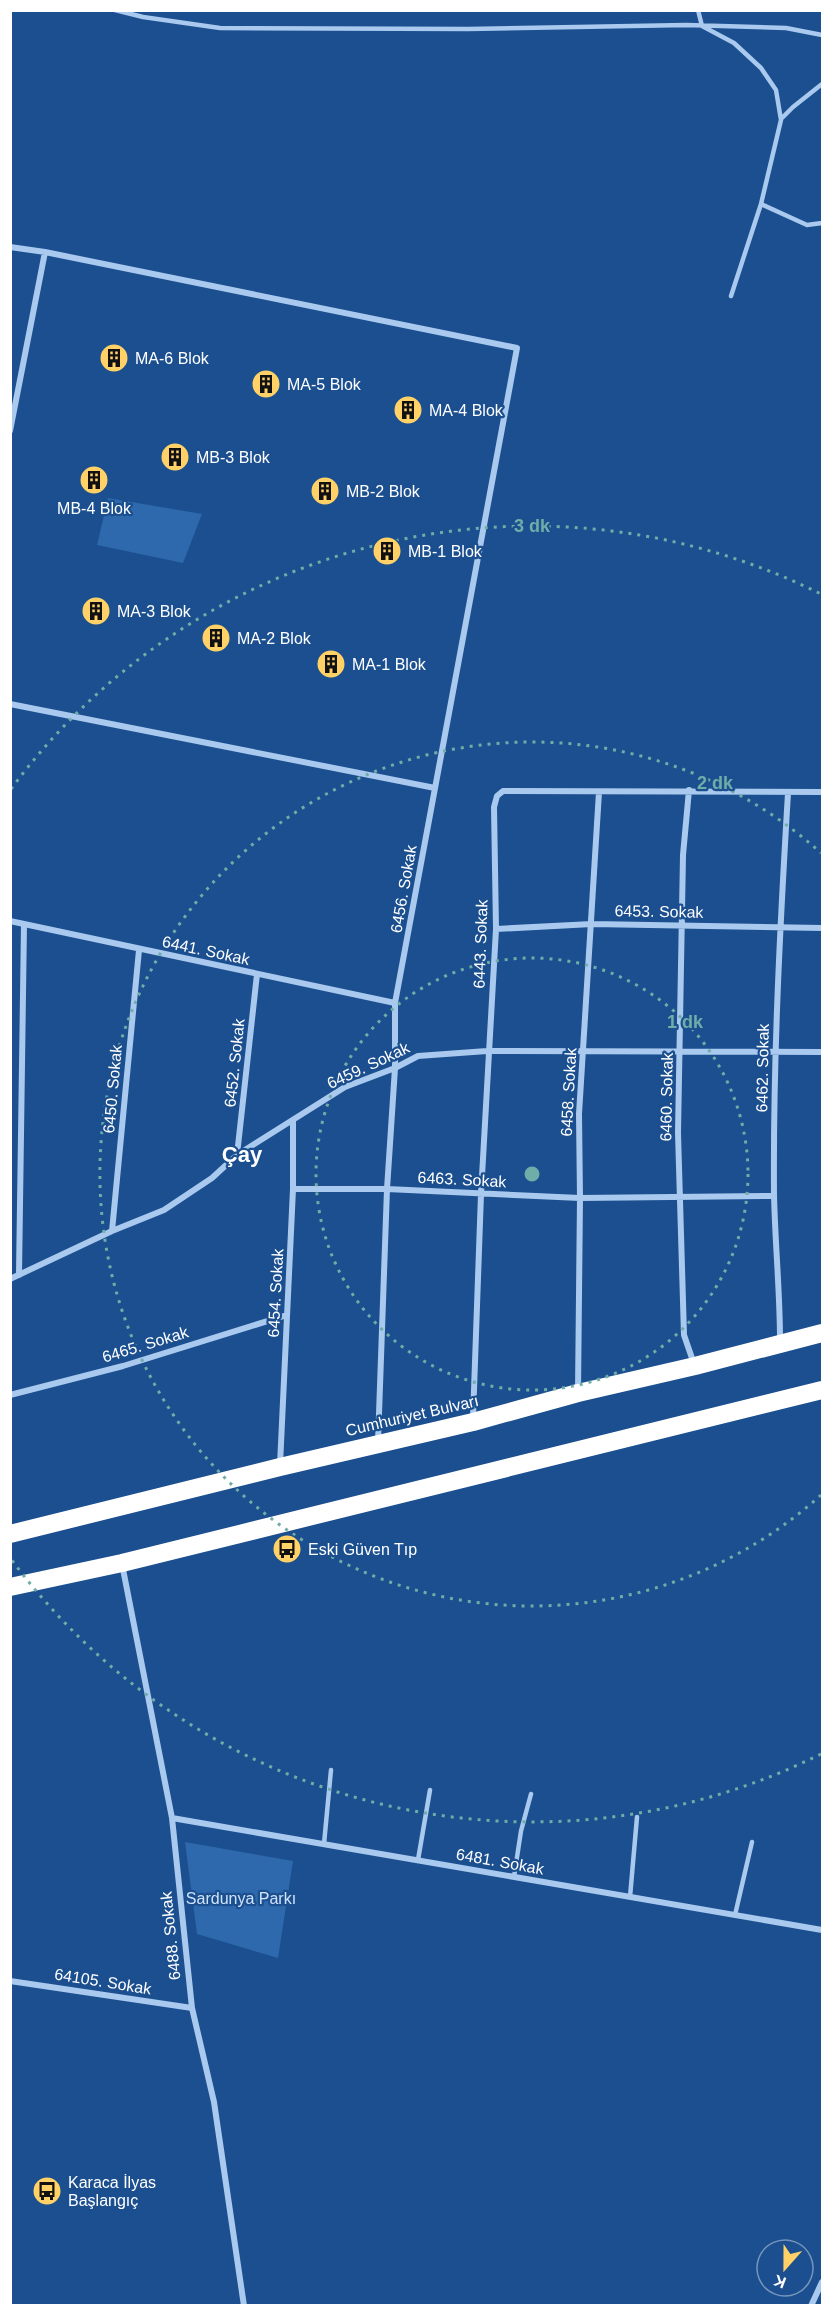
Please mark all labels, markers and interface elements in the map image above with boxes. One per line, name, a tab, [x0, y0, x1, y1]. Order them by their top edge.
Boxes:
building icon: MA-6 Blok	[98, 342, 130, 374]
place label: MA-6 Blok	[135, 350, 210, 367]
building icon: MA-5 Blok	[250, 368, 282, 400]
place label: MA-5 Blok	[287, 376, 362, 393]
building icon: MA-4 Blok	[392, 394, 424, 426]
place label: MA-4 Blok	[429, 402, 504, 419]
building icon: MB-3 Blok	[159, 441, 191, 473]
place label: MB-3 Blok	[196, 449, 271, 466]
building icon: MB-4 Blok	[78, 464, 110, 496]
building icon: MB-2 Blok	[309, 475, 341, 507]
place label: MB-2 Blok	[346, 483, 421, 500]
place label: MB-4 Blok	[57, 500, 132, 517]
text: 3 dk	[514, 516, 551, 536]
building icon: MB-1 Blok	[371, 535, 403, 567]
place label: MB-1 Blok	[408, 543, 483, 560]
building icon: MA-3 Blok	[80, 595, 112, 627]
place label: MA-3 Blok	[117, 603, 192, 620]
building icon: MA-2 Blok	[200, 622, 232, 654]
place label: MA-2 Blok	[237, 630, 312, 647]
building icon: MA-1 Blok	[315, 648, 347, 680]
place label: MA-1 Blok	[352, 656, 427, 673]
text: 2 dk	[697, 773, 734, 793]
street label: 6456. Sokak	[387, 843, 420, 934]
street label: 6443. Sokak	[470, 898, 491, 989]
street label: 6453. Sokak	[614, 902, 705, 921]
street label: 6441. Sokak	[161, 933, 252, 968]
text: 1 dk	[667, 1012, 704, 1032]
street label: 6452. Sokak	[221, 1017, 248, 1108]
street label: 6462. Sokak	[753, 1022, 772, 1113]
street label: 6459. Sokak	[324, 1039, 413, 1092]
street label: 6450. Sokak	[100, 1043, 125, 1134]
street label: 6458. Sokak	[558, 1046, 579, 1137]
street label: 6460. Sokak	[657, 1051, 676, 1142]
district label: Çay	[222, 1142, 263, 1167]
centre of rings	[522, 1164, 542, 1184]
street label: 6463. Sokak	[417, 1169, 508, 1190]
street label: 6454. Sokak	[265, 1247, 286, 1338]
street label: 6465. Sokak	[100, 1323, 191, 1366]
street label: Cumhuriyet Bulvarı	[344, 1392, 480, 1439]
bus stop icon: Eski Güven Tıp	[271, 1533, 303, 1565]
place label: Eski Güven Tıp	[308, 1541, 417, 1558]
street label: 6481. Sokak	[455, 1845, 546, 1878]
street label: 6488. Sokak	[157, 1890, 184, 1981]
park label: Sardunya Parkı	[186, 1890, 296, 1907]
street label: 64105. Sokak	[53, 1965, 154, 1998]
place label: Karaca İlyas Başlangıç	[68, 2173, 156, 2209]
bus stop icon: Karaca İlyas Başlangıç	[31, 2175, 63, 2207]
north arrow	[755, 2238, 815, 2298]
text: K	[771, 2271, 788, 2292]

